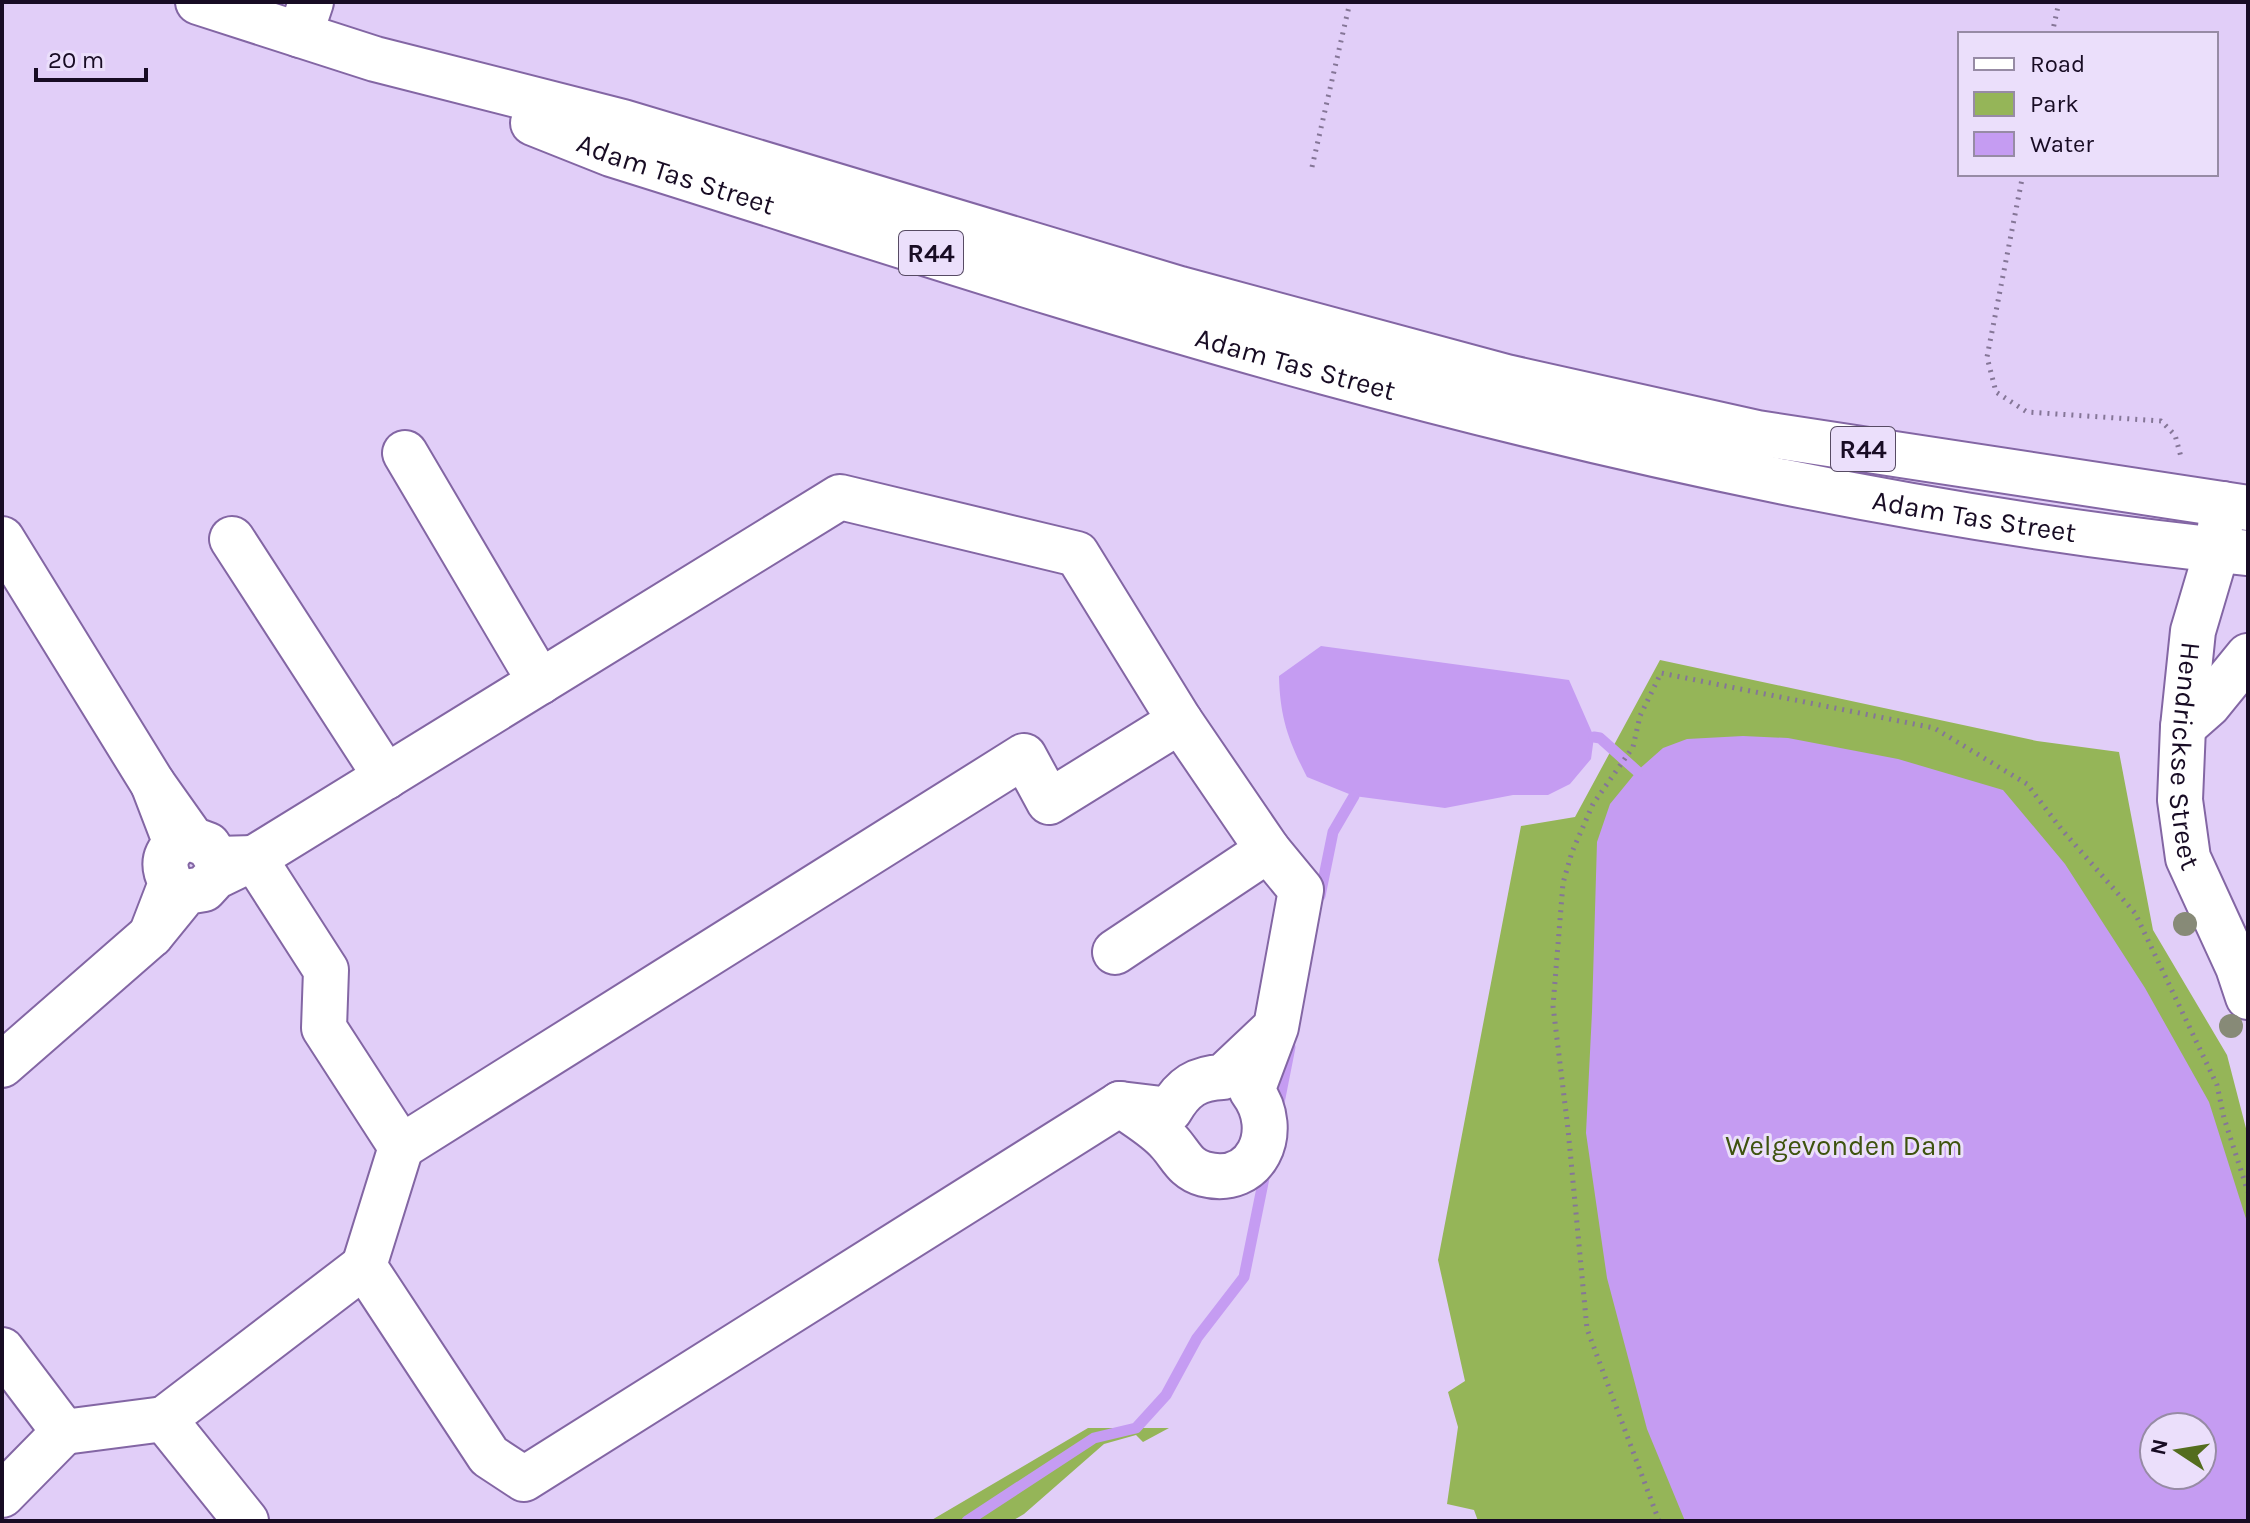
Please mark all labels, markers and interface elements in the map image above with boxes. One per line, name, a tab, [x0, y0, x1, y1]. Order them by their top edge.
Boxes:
scale bar	[36, 32, 146, 82]
legend	[1958, 32, 2218, 176]
text: 20 m	[48, 46, 104, 74]
text: Road	[2030, 50, 2085, 78]
text: Park	[2030, 90, 2079, 118]
street label: Adam Tas Street	[572, 126, 779, 221]
text: Water	[2030, 130, 2094, 158]
road number: R44	[899, 231, 963, 275]
street label: Adam Tas Street	[1192, 320, 1399, 407]
road number: R44	[1831, 427, 1895, 471]
street label: Adam Tas Street	[1870, 483, 2079, 549]
street label: Hendrickse Street	[2163, 640, 2208, 875]
park label: Welgevonden Dam	[1725, 1129, 1963, 1162]
north arrow	[2138, 1411, 2218, 1491]
text: N	[2145, 1437, 2174, 1457]

